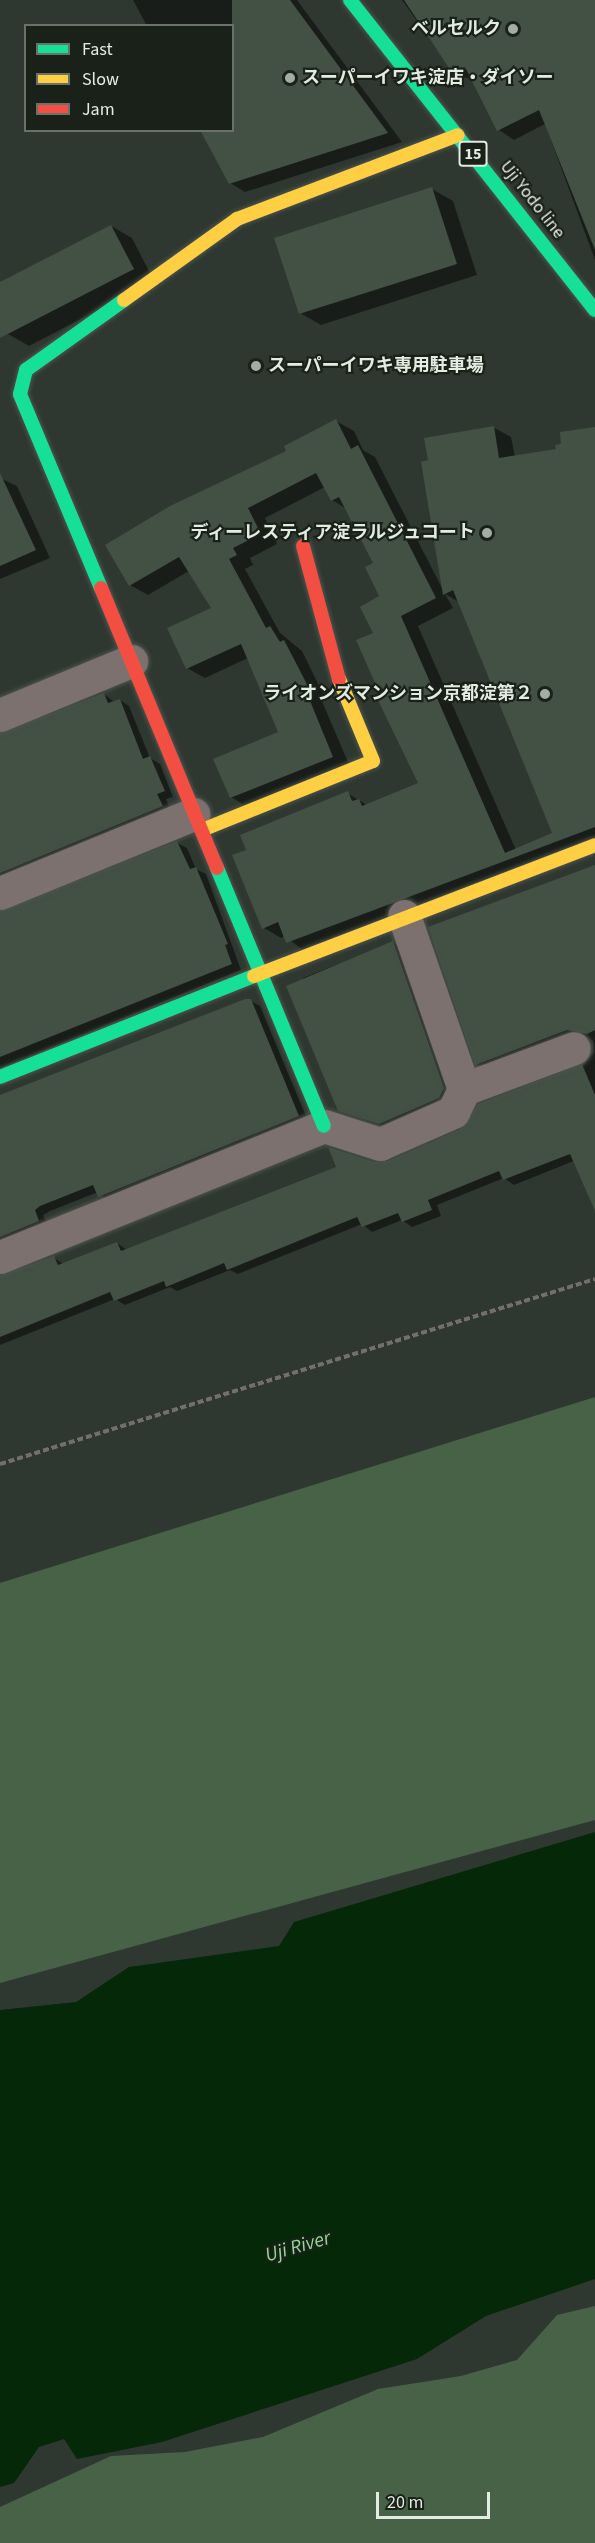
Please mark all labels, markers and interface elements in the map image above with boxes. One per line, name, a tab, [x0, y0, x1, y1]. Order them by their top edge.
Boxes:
place label: ベルセルク	[411, 18, 501, 40]
marker: ベルセルク	[506, 22, 520, 36]
legend	[24, 24, 234, 132]
text: Fast	[82, 37, 113, 62]
text: Slow	[82, 67, 119, 92]
place label: スーパーイワキ淀店・ダイソー	[302, 67, 554, 89]
marker: スーパーイワキ淀店・ダイソー	[283, 71, 297, 85]
text: Jam	[82, 97, 115, 122]
road number: 15	[458, 141, 488, 167]
street label: Uji Yodo line	[495, 157, 569, 243]
place label: スーパーイワキ専用駐車場	[268, 355, 484, 377]
marker: スーパーイワキ専用駐車場	[249, 359, 263, 373]
place label: ディーレスティア淀ラルジュコート	[187, 522, 475, 544]
marker: ディーレスティア淀ラルジュコート	[480, 526, 494, 540]
place label: ライオンズマンション京都淀第２	[263, 683, 533, 705]
marker: ライオンズマンション京都淀第２	[538, 687, 552, 701]
water label: Uji River	[262, 2226, 334, 2268]
scale bar	[379, 2480, 493, 2518]
text: 20 m	[387, 2490, 423, 2515]

